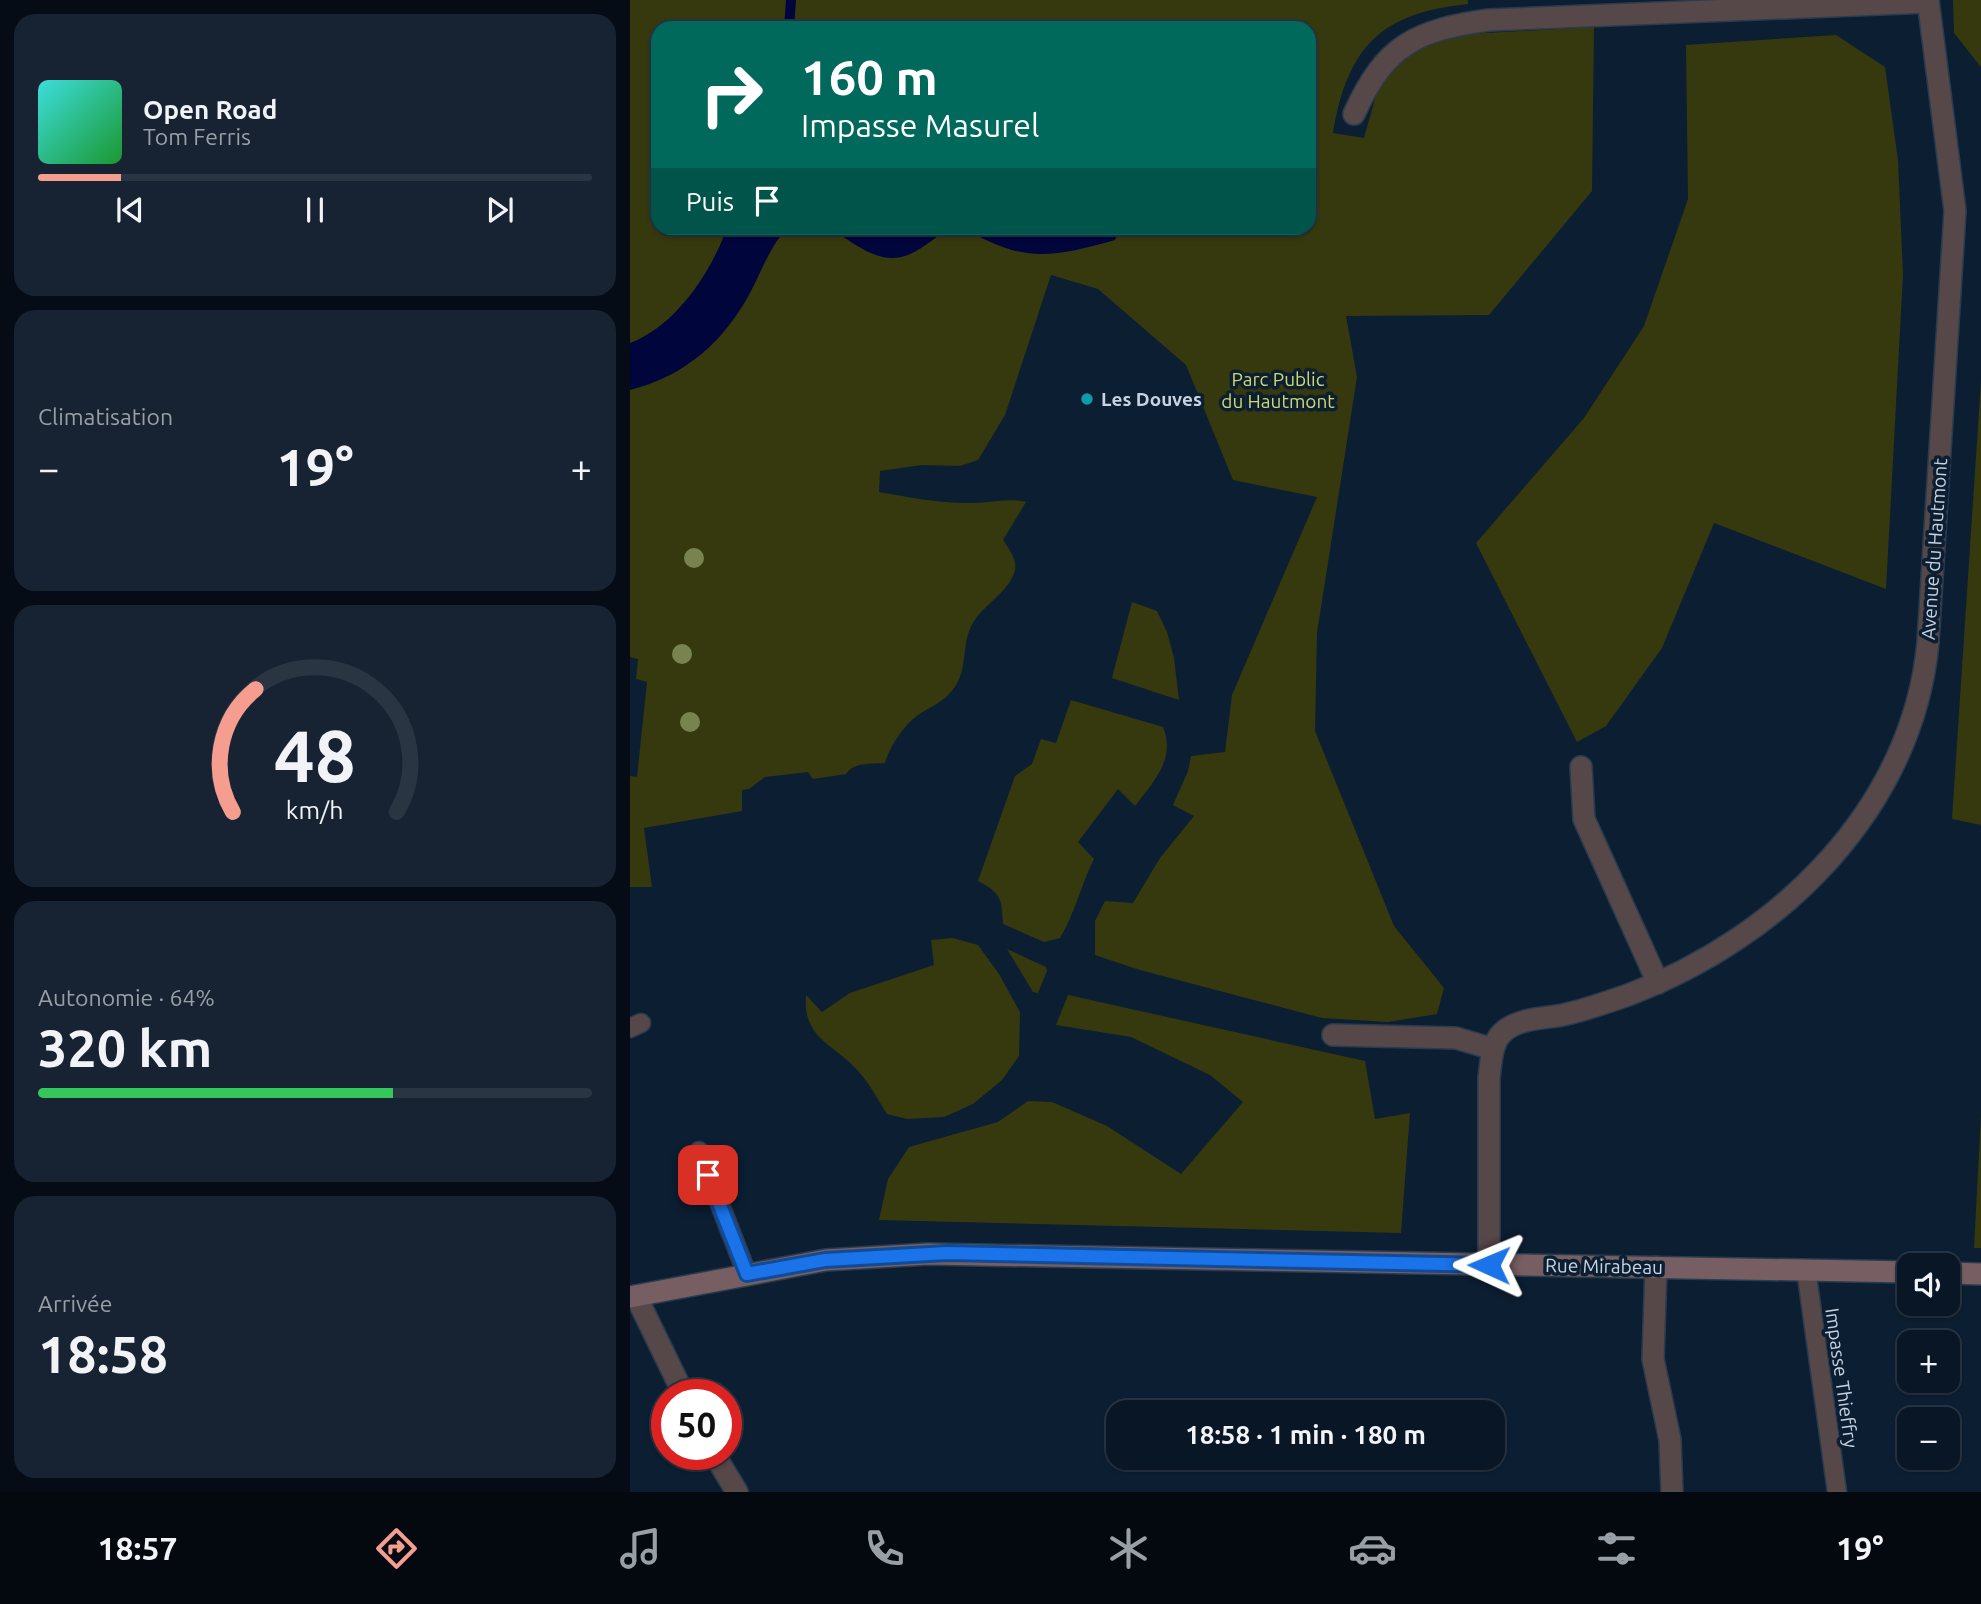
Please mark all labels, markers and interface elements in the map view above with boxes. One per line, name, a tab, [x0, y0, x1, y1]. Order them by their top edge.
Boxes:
icon: right	[686, 49, 777, 140]
text: 160 m	[801, 49, 938, 104]
text: Open Road	[143, 95, 277, 124]
text: Impasse Masurel	[801, 107, 1039, 143]
text: Tom Ferris	[143, 124, 251, 149]
icon: arrive	[748, 182, 786, 220]
text: Puis	[686, 187, 734, 216]
icon: previous	[111, 191, 149, 229]
icon: pause	[296, 191, 334, 229]
icon: next	[481, 191, 519, 229]
park label: Parc Public du Hautmont	[1221, 368, 1335, 412]
place label: Les Douves	[1101, 388, 1202, 410]
marker: Les Douves	[1079, 391, 1095, 407]
text: Climatisation	[38, 404, 173, 429]
text: 19°	[276, 438, 354, 496]
text: −	[38, 447, 59, 489]
text: +	[571, 447, 592, 489]
street label: Avenue du Hautmont	[1917, 457, 1951, 640]
text: 48	[274, 714, 356, 796]
text: km/h	[286, 796, 344, 824]
text: Autonomie · 64%	[38, 985, 215, 1010]
text: 320 km	[38, 1019, 212, 1077]
pin	[678, 1145, 738, 1205]
icon: arrive	[689, 1156, 727, 1194]
position arrow	[1452, 1228, 1526, 1302]
map controls	[1897, 1253, 1960, 1470]
button: sound	[1897, 1253, 1960, 1316]
street label: Rue Mirabeau	[1545, 1254, 1663, 1278]
text: Arrivée	[38, 1291, 113, 1316]
street label: Impasse Thieffry	[1821, 1307, 1863, 1449]
text: 18:58	[38, 1325, 168, 1383]
button: +	[1897, 1330, 1960, 1393]
speed limit sign: 50	[651, 1379, 742, 1470]
button: −	[1897, 1407, 1960, 1470]
text: 18:58 · 1 min · 180 m	[1185, 1420, 1426, 1449]
icon: directions	[372, 1524, 421, 1573]
icon: music	[616, 1524, 665, 1573]
icon: phone	[860, 1524, 909, 1573]
icon: climate	[1104, 1524, 1153, 1573]
icon: car	[1348, 1524, 1397, 1573]
icon: filters	[1592, 1524, 1641, 1573]
text: 18:57	[97, 1530, 178, 1566]
text: 19°	[1836, 1530, 1884, 1566]

